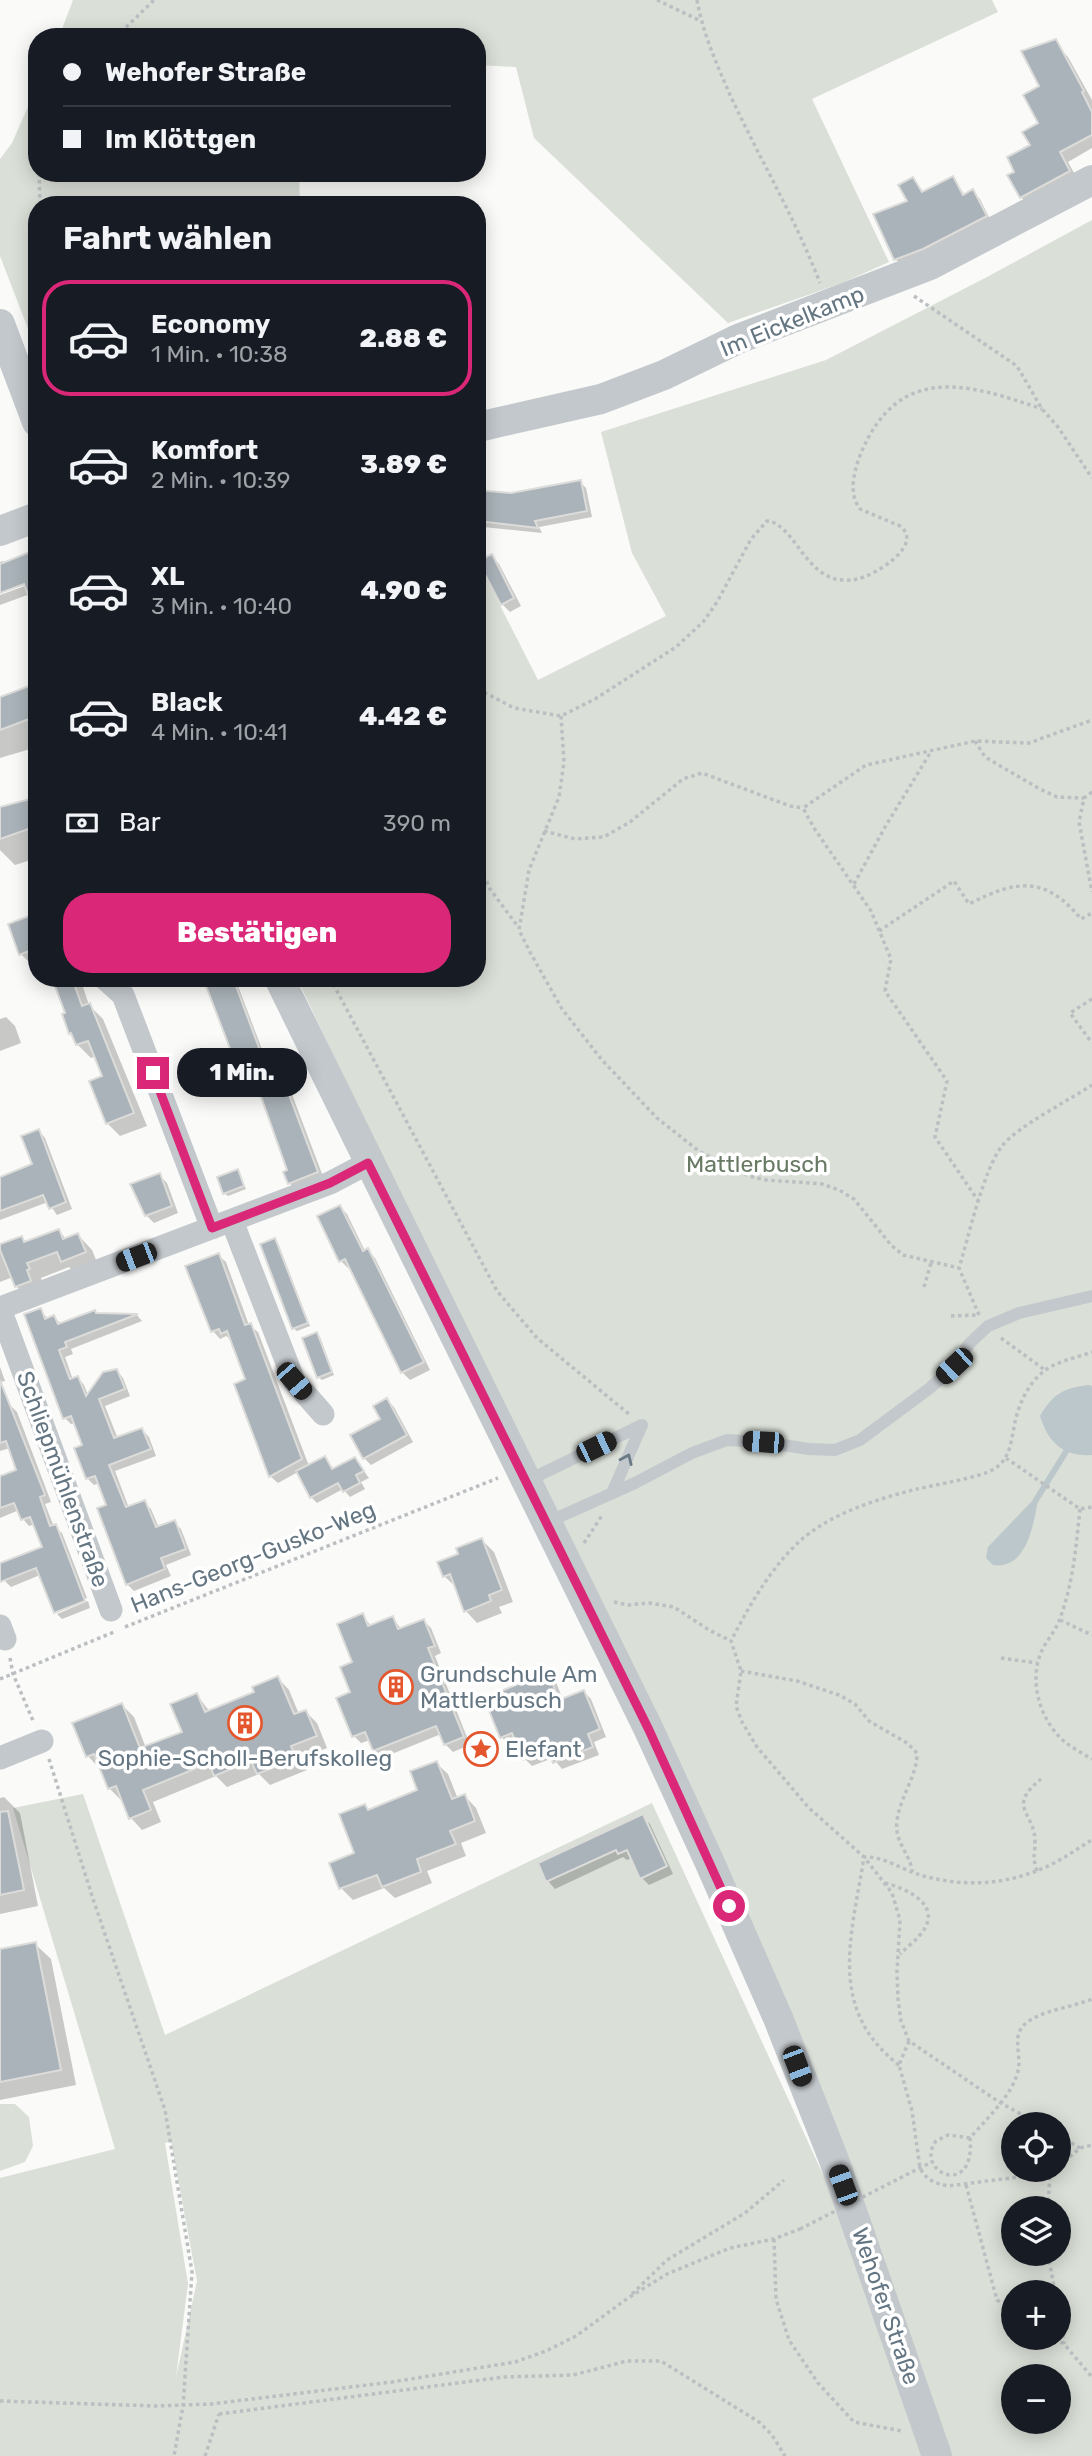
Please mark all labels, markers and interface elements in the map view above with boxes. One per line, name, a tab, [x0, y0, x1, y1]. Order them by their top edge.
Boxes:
text: Wehofer Straße	[105, 57, 306, 88]
text: Im Klöttgen	[105, 124, 256, 155]
text: Fahrt wählen	[63, 219, 272, 257]
street label: Im Eickelkamp	[716, 279, 868, 363]
icon: car	[67, 307, 130, 370]
text: Economy	[151, 309, 270, 340]
text: 2.88 €	[360, 323, 447, 354]
text: 1 Min. · 10:38	[151, 340, 288, 368]
icon: car	[67, 433, 130, 496]
text: Komfort	[151, 435, 258, 466]
text: 3.89 €	[360, 449, 447, 480]
text: 2 Min. · 10:39	[151, 466, 290, 494]
icon: car	[67, 559, 130, 622]
text: XL	[151, 561, 184, 592]
text: 4.90 €	[360, 575, 447, 606]
text: 3 Min. · 10:40	[151, 592, 292, 620]
icon: car	[67, 685, 130, 748]
text: Black	[151, 687, 223, 718]
text: 4.42 €	[359, 701, 447, 732]
text: 4 Min. · 10:41	[151, 718, 287, 746]
icon: cash	[63, 804, 101, 842]
text: Bar	[119, 807, 161, 838]
text: 390 m	[383, 809, 451, 837]
button: Bestätigen	[63, 893, 451, 973]
callout: 1 Min.	[178, 1048, 307, 1098]
route end	[137, 1057, 169, 1089]
text: 1 Min.	[209, 1058, 275, 1086]
park label: Mattlerbusch	[686, 1150, 828, 1178]
car	[113, 1240, 160, 1274]
car	[932, 1344, 977, 1388]
car	[273, 1358, 316, 1404]
street label: Schliepmühlenstraße	[11, 1367, 115, 1591]
car	[573, 1428, 620, 1466]
car	[742, 1430, 785, 1454]
one-way arrow	[619, 1454, 633, 1466]
street label: Hans-Georg-Gusko-Weg	[126, 1495, 380, 1619]
place label: Grundschule Am Mattlerbusch	[420, 1660, 598, 1714]
building icon: Grundschule Am Mattlerbusch	[377, 1668, 415, 1706]
building icon: Sophie-Scholl-Berufskolleg	[226, 1704, 264, 1742]
place icon: Elefant	[462, 1730, 500, 1768]
place label: Elefant	[505, 1735, 581, 1763]
place label: Sophie-Scholl-Berufskolleg	[98, 1744, 392, 1772]
route start	[713, 1890, 745, 1922]
car	[780, 2043, 815, 2089]
map controls	[1001, 2112, 1071, 2434]
button: locate	[1001, 2112, 1071, 2182]
car	[826, 2162, 861, 2208]
button: layers	[1001, 2196, 1071, 2266]
street label: Wehofer Straße	[846, 2224, 926, 2388]
button: +	[1001, 2280, 1071, 2350]
button: −	[1001, 2364, 1071, 2434]

